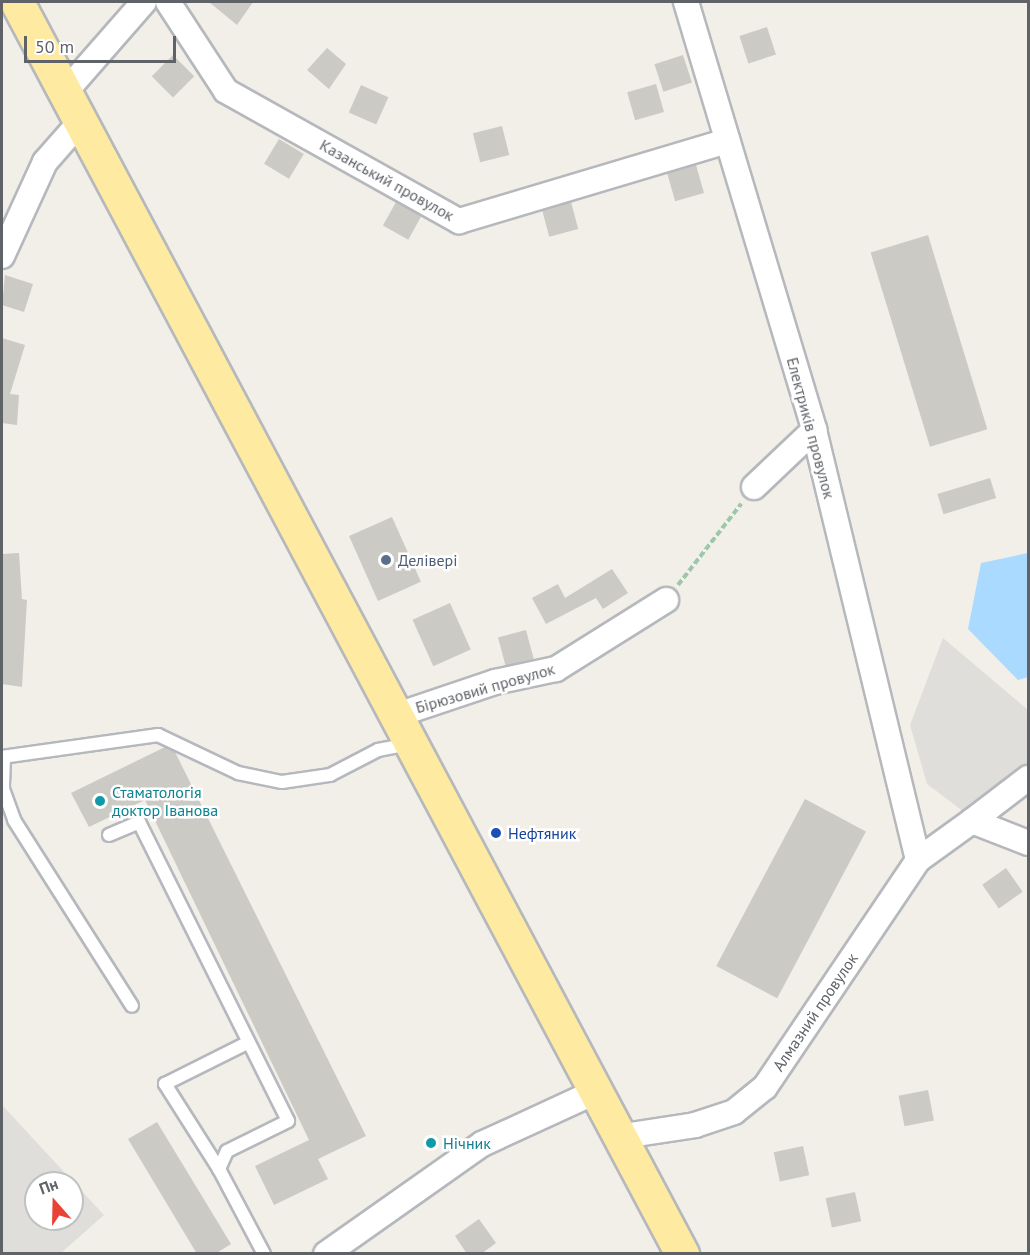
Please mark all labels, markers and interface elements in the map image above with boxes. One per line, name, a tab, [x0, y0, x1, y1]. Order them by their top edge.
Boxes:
scale bar	[27, 24, 178, 62]
text: 50 m	[35, 35, 74, 58]
street label: Казанський провулок	[316, 135, 458, 225]
street label: Електриків провулок	[783, 355, 839, 501]
place label: Делівері	[398, 550, 458, 570]
marker: Делівері	[379, 553, 393, 567]
street label: Бірюзовий провулок	[413, 659, 557, 717]
place label: Стаматологія доктор Іванова	[112, 782, 218, 820]
marker: Стаматологія доктор Іванова	[93, 794, 107, 808]
place label: Нефтяник	[508, 823, 576, 843]
marker: Нефтяник	[489, 826, 503, 840]
street label: Алмазний провулок	[768, 949, 862, 1075]
place label: Нічник	[443, 1133, 491, 1153]
marker: Нічник	[424, 1136, 438, 1150]
north arrow	[24, 1171, 84, 1231]
text: Пн	[36, 1173, 61, 1199]

